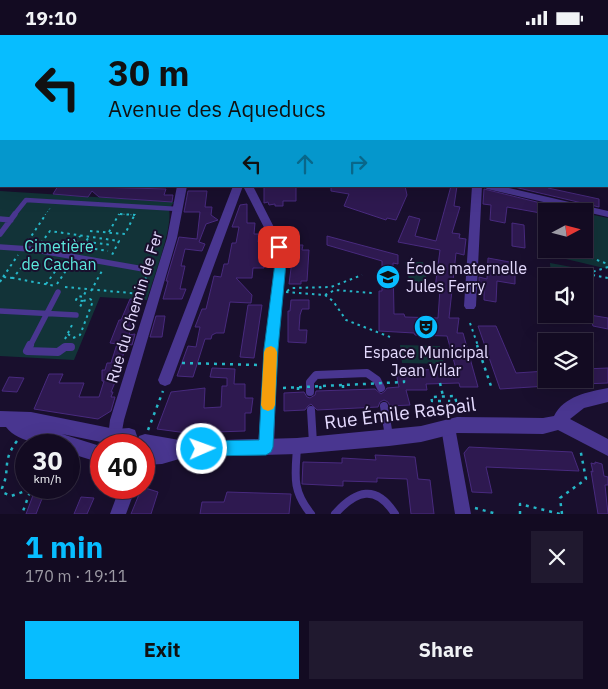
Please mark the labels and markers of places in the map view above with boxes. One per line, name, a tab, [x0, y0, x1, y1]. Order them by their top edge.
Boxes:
pin	[258, 226, 300, 268]
place label: École maternelle Jules Ferry	[406, 257, 527, 296]
school or university icon: École maternelle Jules Ferry	[375, 264, 401, 290]
theatre icon: Espace Municipal Jean Vilar	[413, 314, 439, 340]
place label: Espace Municipal Jean Vilar	[364, 342, 488, 380]

